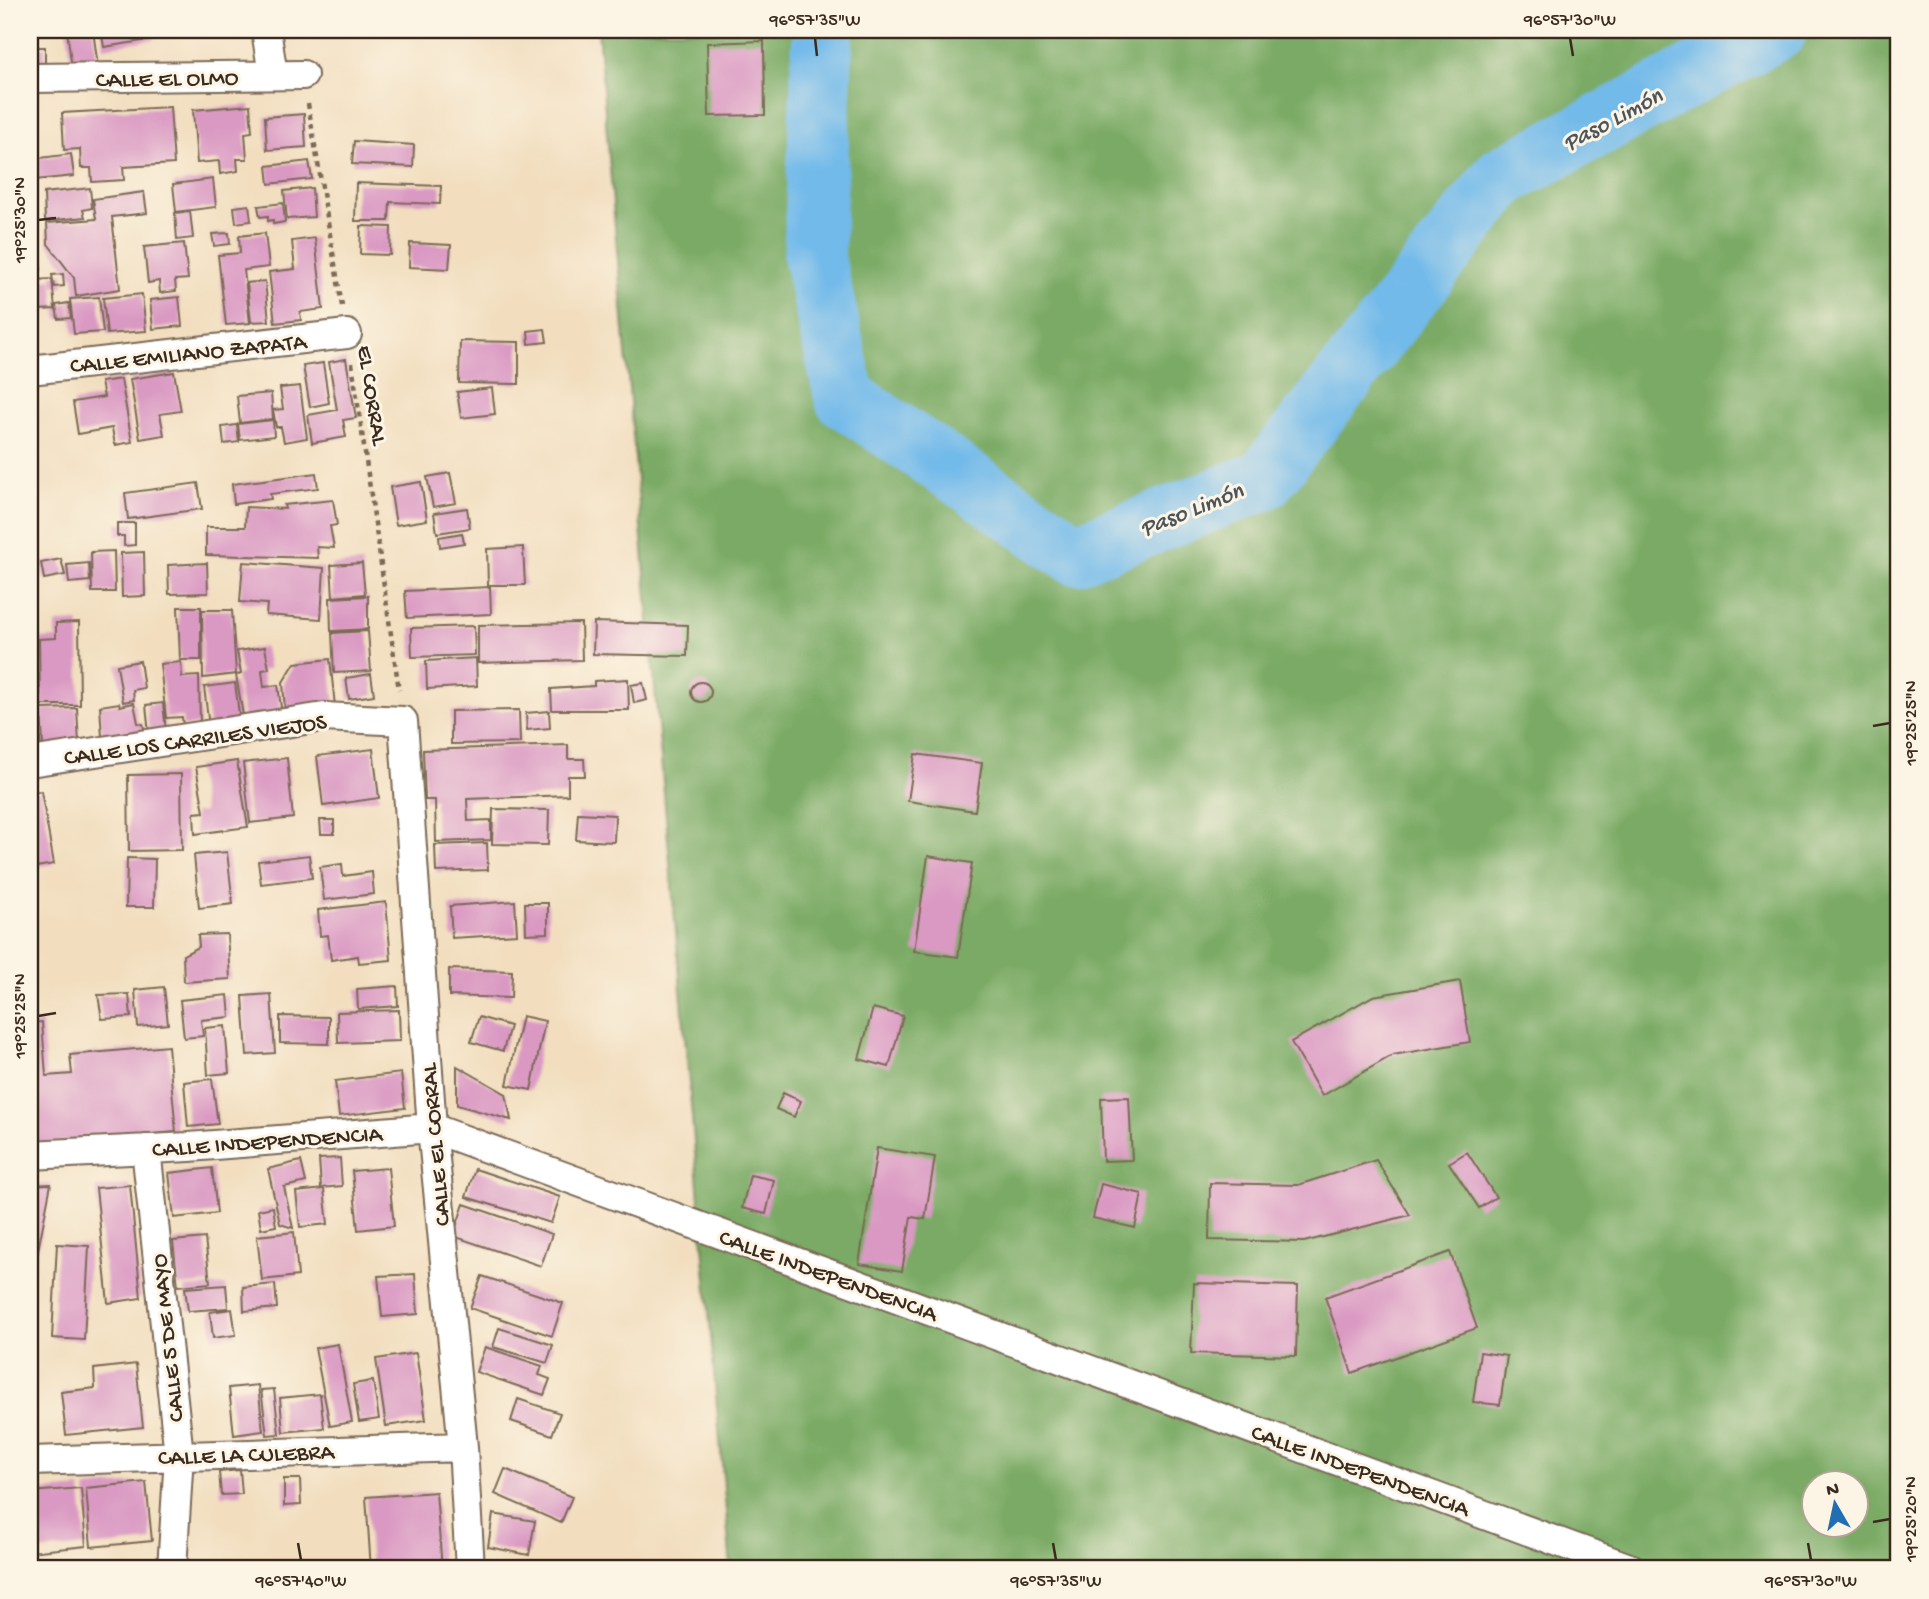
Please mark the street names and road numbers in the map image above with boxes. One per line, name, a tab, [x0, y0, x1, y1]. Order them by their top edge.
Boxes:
street label: CALLE EL OLMO	[95, 66, 239, 95]
street label: CALLE EMILIANO ZAPATA	[69, 329, 309, 381]
street label: EL CORRAL	[349, 344, 392, 449]
street label: CALLE LOS CARRILES VIEJOS	[62, 710, 329, 773]
street label: CALLE EL CORRAL	[417, 1061, 458, 1227]
street label: CALLE INDEPENDENCIA	[151, 1122, 385, 1165]
street label: CALLE INDEPENDENCIA	[715, 1225, 942, 1330]
street label: CALLE 5 DE MAYO	[147, 1252, 192, 1423]
street label: CALLE INDEPENDENCIA	[1247, 1420, 1474, 1525]
street label: CALLE LA CULEBRA	[158, 1440, 336, 1473]

